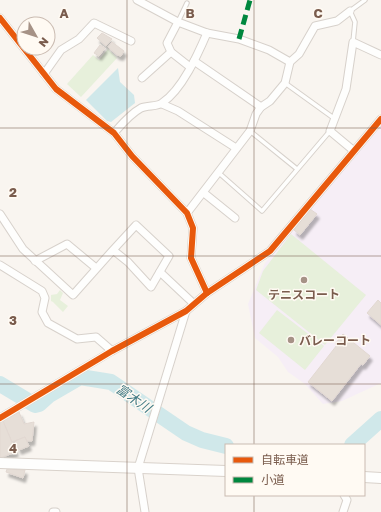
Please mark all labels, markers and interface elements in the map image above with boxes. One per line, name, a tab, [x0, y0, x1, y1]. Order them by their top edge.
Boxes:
text: A	[59, 5, 69, 21]
text: B	[185, 5, 195, 21]
text: C	[313, 5, 323, 21]
north arrow	[16, 16, 56, 56]
text: N	[36, 35, 52, 50]
text: 2	[9, 184, 17, 200]
marker: テニスコート	[299, 275, 309, 285]
place label: テニスコート	[268, 287, 340, 302]
text: 3	[9, 312, 17, 328]
place label: バレーコート	[299, 333, 371, 348]
marker: バレーコート	[286, 335, 296, 345]
water label: 富木川	[113, 380, 156, 417]
text: 4	[9, 440, 17, 456]
legend	[225, 444, 365, 496]
text: 自転車道	[261, 452, 309, 467]
text: 小道	[261, 472, 285, 487]

